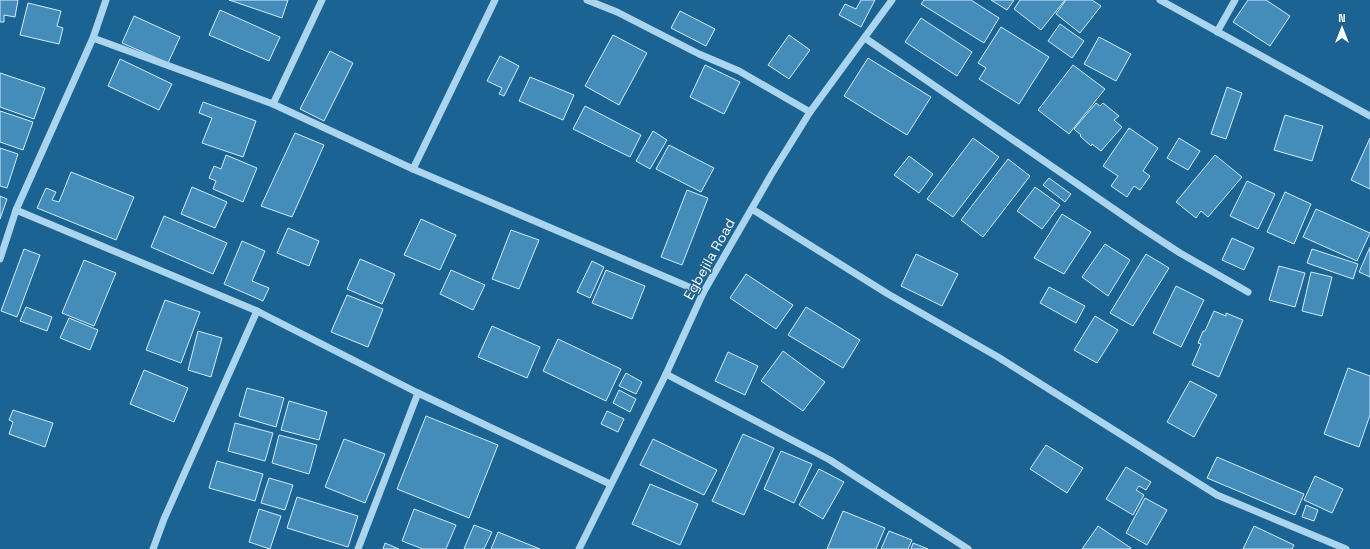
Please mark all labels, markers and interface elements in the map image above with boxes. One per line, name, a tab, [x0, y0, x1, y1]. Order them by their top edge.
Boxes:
north arrow	[1322, 8, 1362, 48]
text: N	[1338, 11, 1346, 25]
street label: Egbejila Road	[679, 215, 739, 303]

